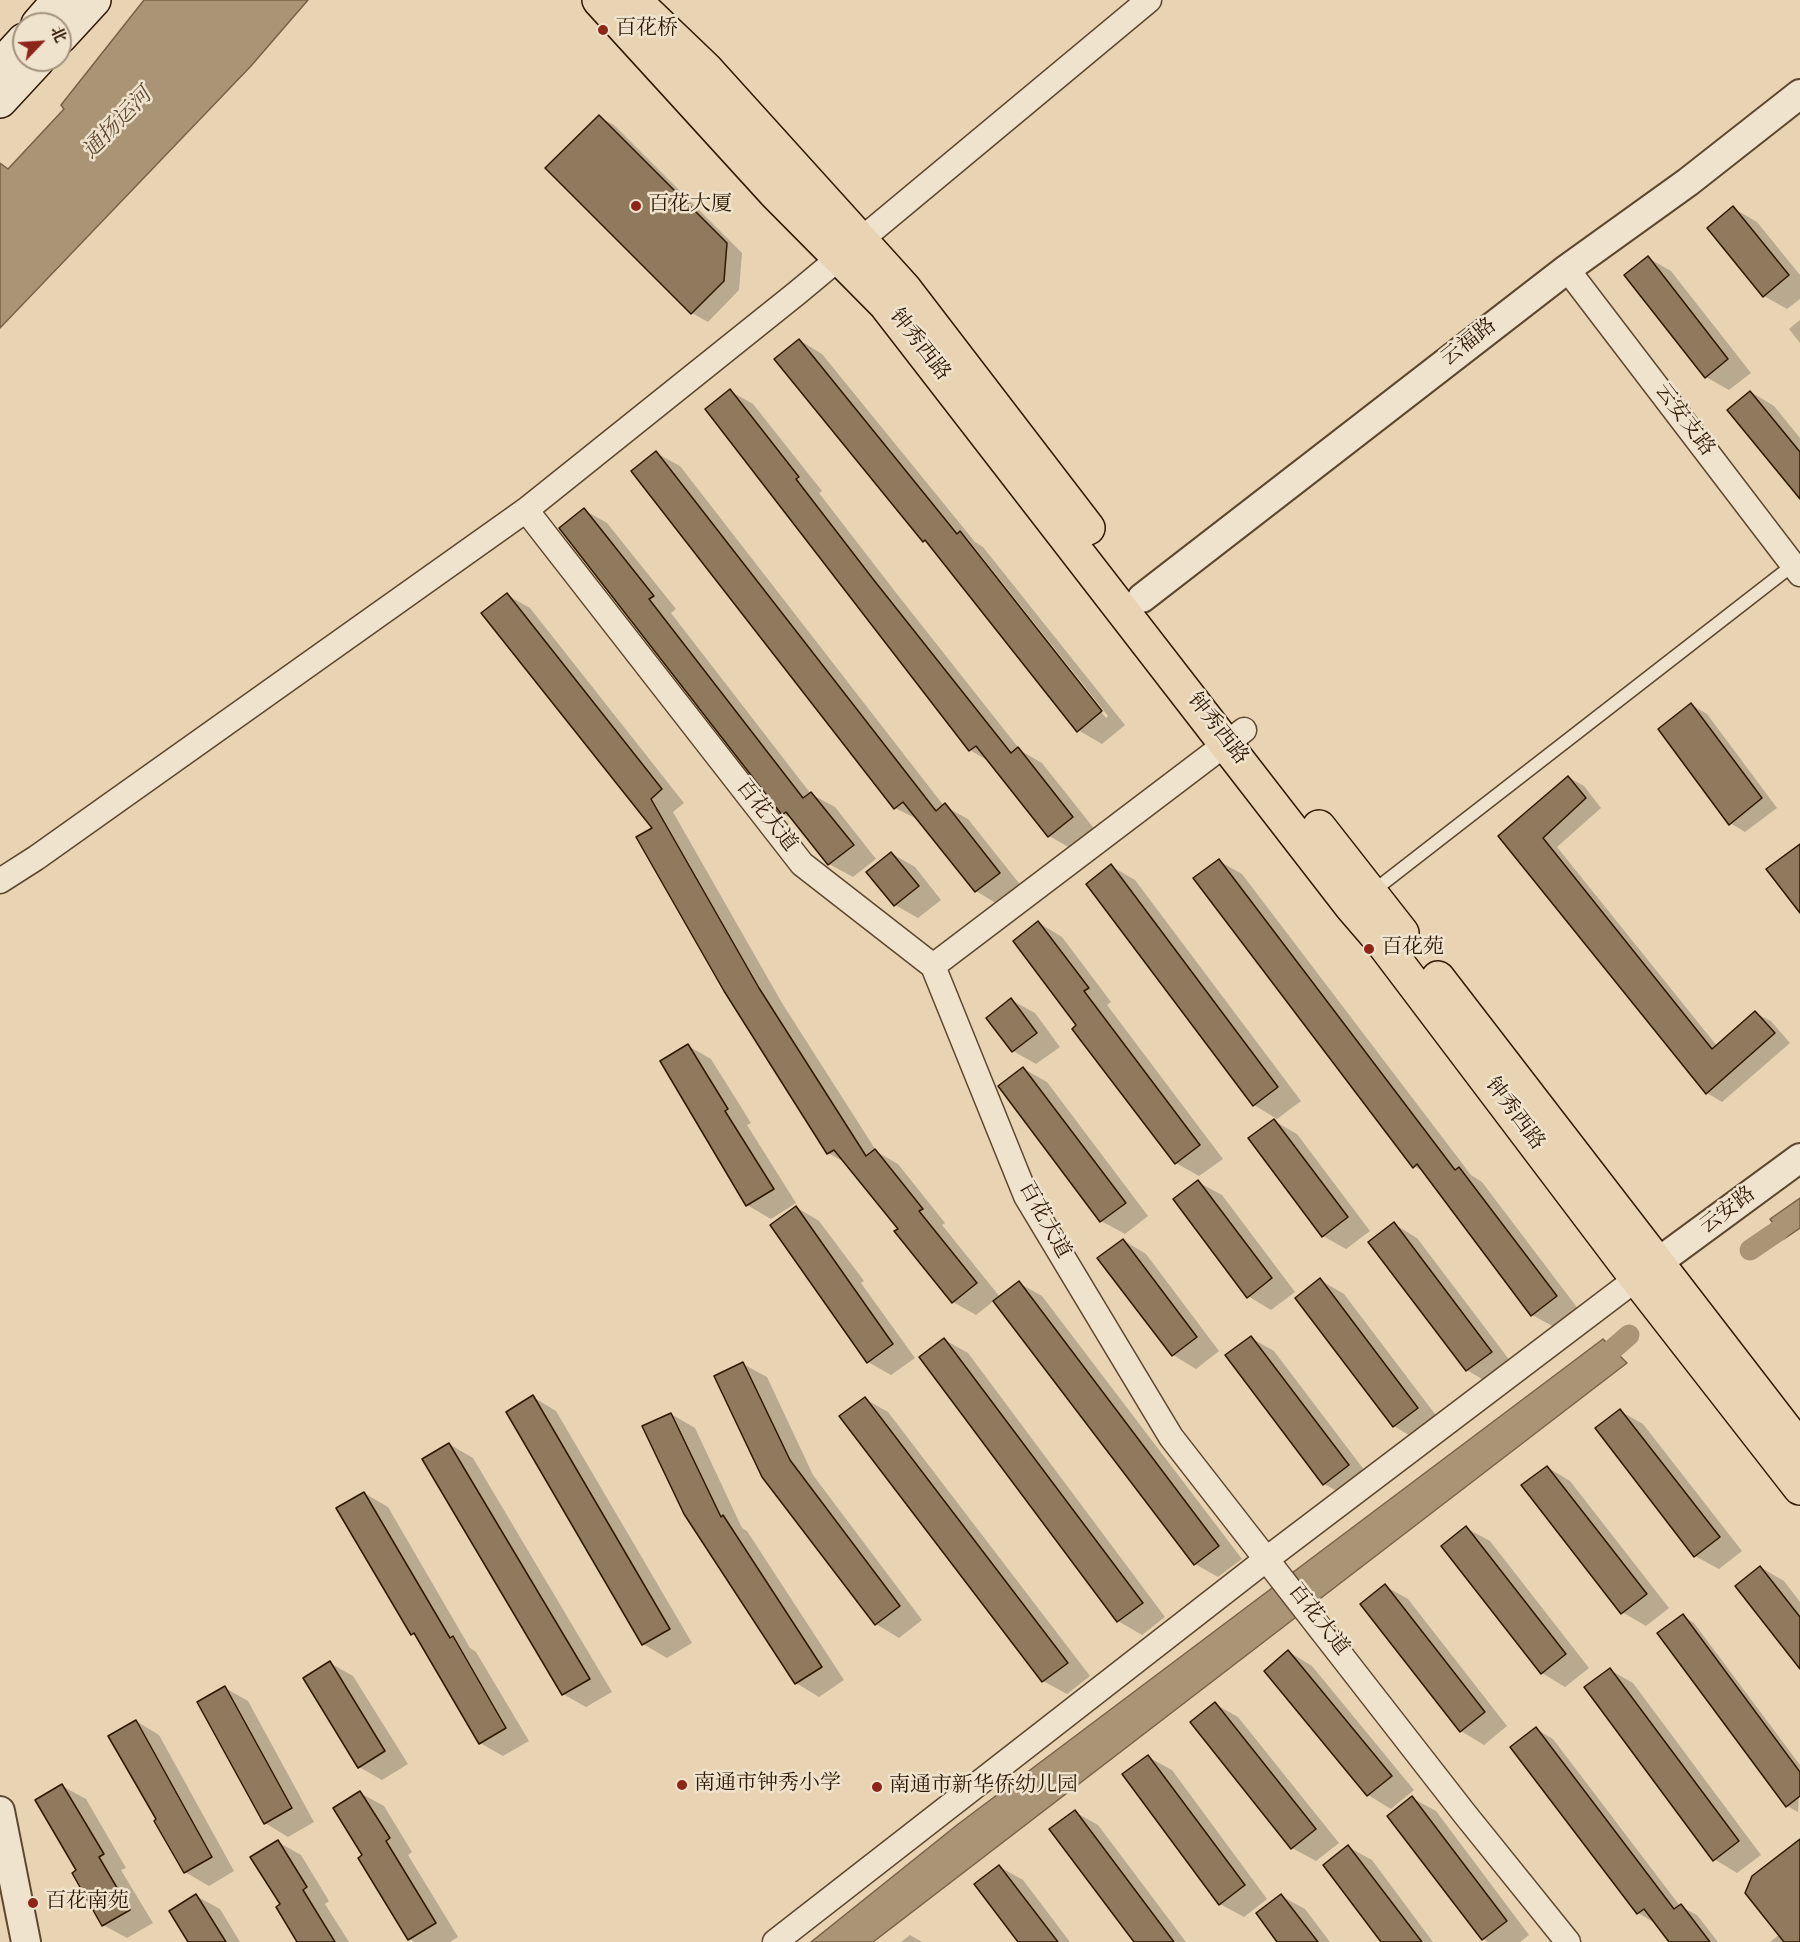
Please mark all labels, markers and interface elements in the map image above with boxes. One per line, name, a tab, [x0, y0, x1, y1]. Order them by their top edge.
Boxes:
north arrow	[12, 12, 72, 72]
place label: 百花桥	[615, 17, 678, 43]
text: 北	[43, 23, 71, 47]
marker: 百花桥	[596, 23, 610, 37]
water label: 通扬运河	[79, 84, 159, 166]
place label: 百花大厦	[648, 193, 732, 219]
marker: 百花大厦	[629, 199, 643, 213]
street label: 钟秀西路	[882, 305, 954, 387]
street label: 云福路	[1437, 315, 1503, 373]
street label: 云安支路	[1648, 380, 1718, 462]
street label: 钟秀西路	[1180, 689, 1252, 771]
street label: 百花大道	[729, 776, 801, 858]
place label: 百花苑	[1381, 936, 1444, 962]
marker: 百花苑	[1362, 942, 1376, 956]
street label: 钟秀西路	[1478, 1074, 1548, 1156]
street label: 百花大道	[1012, 1178, 1074, 1264]
street label: 云安路	[1696, 1183, 1762, 1241]
street label: 百花大道	[1281, 1580, 1353, 1662]
place label: 南通市钟秀小学	[694, 1772, 841, 1798]
place label: 南通市新华侨幼儿园	[889, 1774, 1078, 1800]
marker: 南通市钟秀小学	[675, 1778, 689, 1792]
marker: 南通市新华侨幼儿园	[870, 1780, 884, 1794]
place label: 百花南苑	[45, 1890, 129, 1916]
marker: 百花南苑	[26, 1896, 40, 1910]

